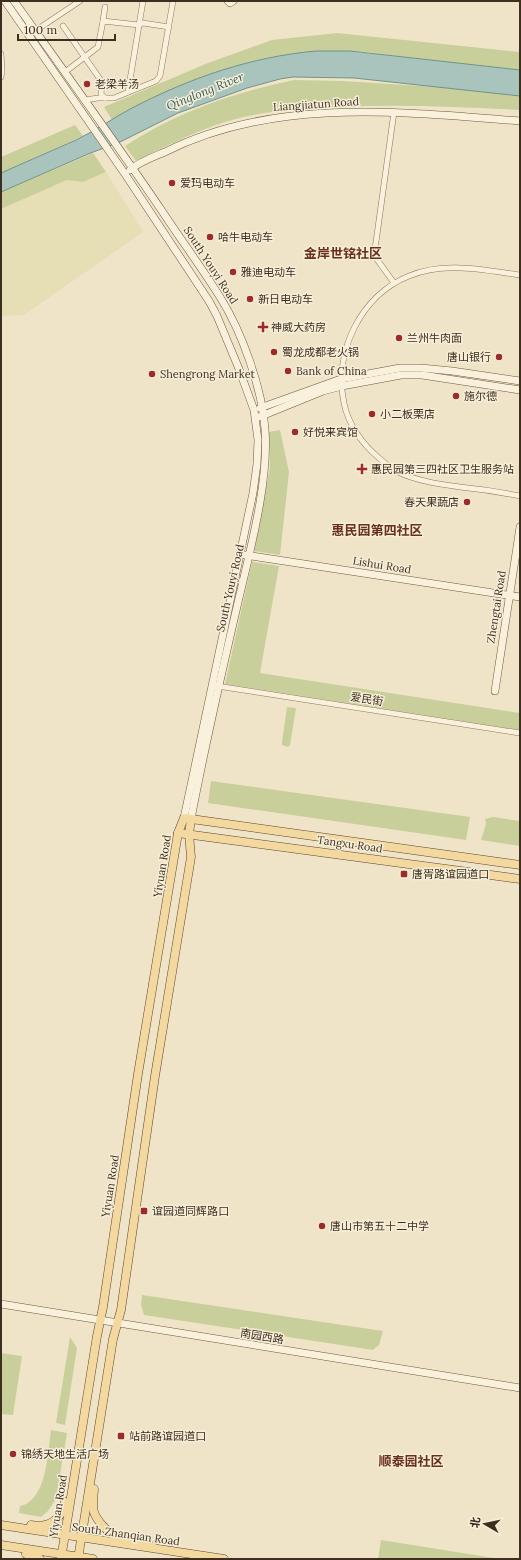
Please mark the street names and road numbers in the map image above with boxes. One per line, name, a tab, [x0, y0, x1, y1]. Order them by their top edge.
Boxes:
street label: Liangjiatun Road	[273, 94, 360, 114]
street label: South Youyi Road	[181, 224, 241, 307]
street label: South Youyi Road	[213, 542, 247, 633]
street label: Lishui Road	[352, 553, 413, 577]
street label: Zhengtai Road	[483, 569, 509, 644]
street label: 爱民街	[350, 690, 384, 708]
street label: Tangxu Road	[316, 832, 384, 856]
street label: Yiyuan Road	[150, 833, 174, 899]
street label: Yiyuan Road	[98, 1153, 122, 1219]
street label: 南园西路	[239, 1326, 285, 1346]
street label: Yiyuan Road	[46, 1473, 70, 1539]
street label: South Zhanqian Road	[71, 1519, 181, 1549]

